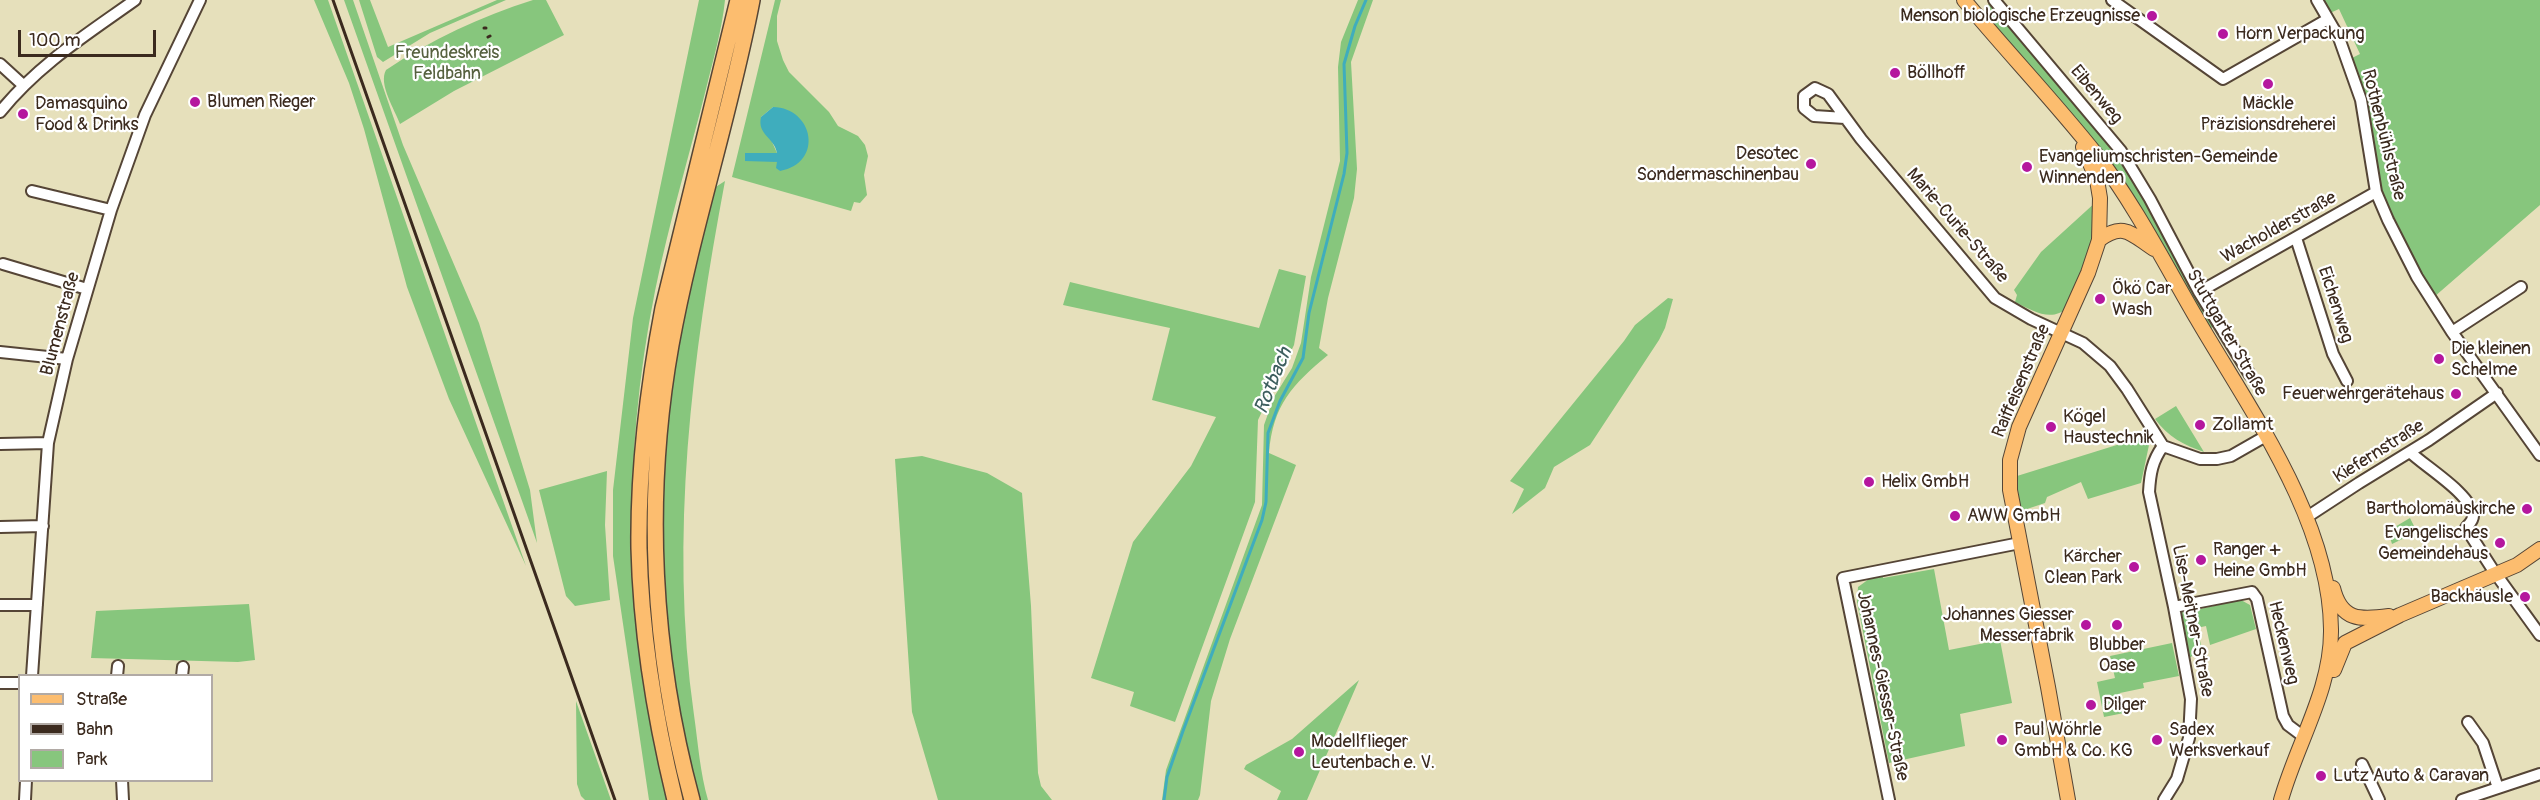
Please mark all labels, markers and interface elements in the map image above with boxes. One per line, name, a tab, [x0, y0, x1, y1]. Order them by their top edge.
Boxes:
place label: Menson biologische Erzeugnisse	[1900, 5, 2140, 27]
marker: Menson biologische Erzeugnisse	[2145, 9, 2159, 23]
scale bar	[21, 18, 159, 56]
place label: Horn Verpackung	[2235, 23, 2364, 45]
marker: Horn Verpackung	[2216, 27, 2230, 41]
text: 100 m	[29, 29, 81, 52]
park label: Freundeskreis Feldbahn	[395, 42, 499, 84]
street label: Eibenweg	[2065, 61, 2127, 129]
place label: Böllhoff	[1907, 62, 1965, 84]
marker: Böllhoff	[1888, 66, 1902, 80]
street label: Rothenbühlstraße	[2356, 67, 2410, 203]
marker: Mäckle Präzisionsdreherei	[2261, 77, 2275, 91]
place label: Blumen Rieger	[207, 91, 315, 113]
place label: Damasquino Food & Drinks	[35, 93, 139, 136]
place label: Mäckle Präzisionsdreherei	[2201, 93, 2335, 136]
marker: Blumen Rieger	[188, 95, 202, 109]
marker: Damasquino Food & Drinks	[16, 107, 30, 121]
place label: Desotec Sondermaschinenbau	[1637, 143, 1799, 186]
place label: Evangeliumschristen-Gemeinde Winnenden	[2039, 146, 2278, 188]
marker: Desotec Sondermaschinenbau	[1804, 157, 1818, 171]
marker: Evangeliumschristen-Gemeinde Winnenden	[2020, 160, 2034, 174]
street label: Marie-Curie-Straße	[1901, 164, 2013, 288]
street label: Wacholderstraße	[2218, 187, 2340, 269]
street label: Eichenweg	[2313, 264, 2357, 346]
street label: Stuttgarter Straße	[2181, 266, 2271, 400]
street label: Blumenstraße	[37, 270, 85, 378]
place label: Ökö Car Wash	[2112, 278, 2171, 320]
marker: Ökö Car Wash	[2093, 292, 2107, 306]
street label: Raiffeisenstraße	[1988, 321, 2056, 441]
place label: Die kleinen Schelme	[2451, 338, 2531, 380]
water label: Rotbach	[1250, 344, 1298, 418]
marker: Die kleinen Schelme	[2432, 352, 2446, 366]
place label: Feuerwehrgerätehaus	[2282, 383, 2444, 405]
marker: Feuerwehrgerätehaus	[2449, 387, 2463, 401]
place label: Kögel Haustechnik	[2063, 406, 2154, 448]
place label: Zollamt	[2212, 414, 2273, 436]
street label: Kiefernstraße	[2330, 416, 2428, 488]
marker: Zollamt	[2193, 418, 2207, 432]
marker: Kögel Haustechnik	[2044, 420, 2058, 434]
place label: Helix GmbH	[1881, 471, 1969, 493]
marker: Helix GmbH	[1862, 475, 1876, 489]
place label: Bartholomäuskirche	[2366, 498, 2515, 520]
marker: Bartholomäuskirche	[2520, 502, 2534, 516]
place label: AWW GmbH	[1967, 505, 2060, 527]
marker: AWW GmbH	[1948, 509, 1962, 523]
place label: Evangelisches Gemeindehaus	[2378, 522, 2488, 564]
marker: Evangelisches Gemeindehaus	[2493, 536, 2507, 550]
place label: Ranger + Heine GmbH	[2213, 539, 2307, 582]
street label: Lise-Meitner-Straße	[2167, 543, 2217, 699]
place label: Kärcher Clean Park	[2044, 546, 2122, 588]
marker: Ranger + Heine GmbH	[2194, 553, 2208, 567]
marker: Kärcher Clean Park	[2127, 560, 2141, 574]
place label: Backhäusle	[2431, 586, 2513, 608]
street label: Johannes-Giesser-Straße	[1851, 589, 1913, 783]
marker: Backhäusle	[2518, 590, 2532, 604]
street label: Heckenweg	[2263, 599, 2303, 687]
place label: Johannes Giesser Messerfabrik	[1943, 604, 2074, 646]
marker: Johannes Giesser Messerfabrik	[2079, 618, 2093, 632]
marker: Blubber Oase	[2110, 618, 2124, 632]
place label: Blubber Oase	[2089, 634, 2145, 676]
legend	[18, 674, 213, 782]
text: Straße	[76, 688, 127, 711]
place label: Dilger	[2103, 694, 2146, 716]
marker: Dilger	[2084, 698, 2098, 712]
text: Bahn	[76, 718, 113, 741]
place label: Paul Wöhrle GmbH & Co. KG	[2014, 719, 2133, 762]
place label: Sadex Werksverkauf	[2169, 719, 2271, 762]
place label: Modellflieger Leutenbach e. V.	[1311, 731, 1435, 774]
marker: Paul Wöhrle GmbH & Co. KG	[1995, 733, 2009, 747]
marker: Sadex Werksverkauf	[2150, 733, 2164, 747]
marker: Modellflieger Leutenbach e. V.	[1292, 745, 1306, 759]
text: Park	[76, 748, 108, 771]
place label: Lutz Auto & Caravan	[2333, 765, 2489, 787]
marker: Lutz Auto & Caravan	[2314, 769, 2328, 783]

